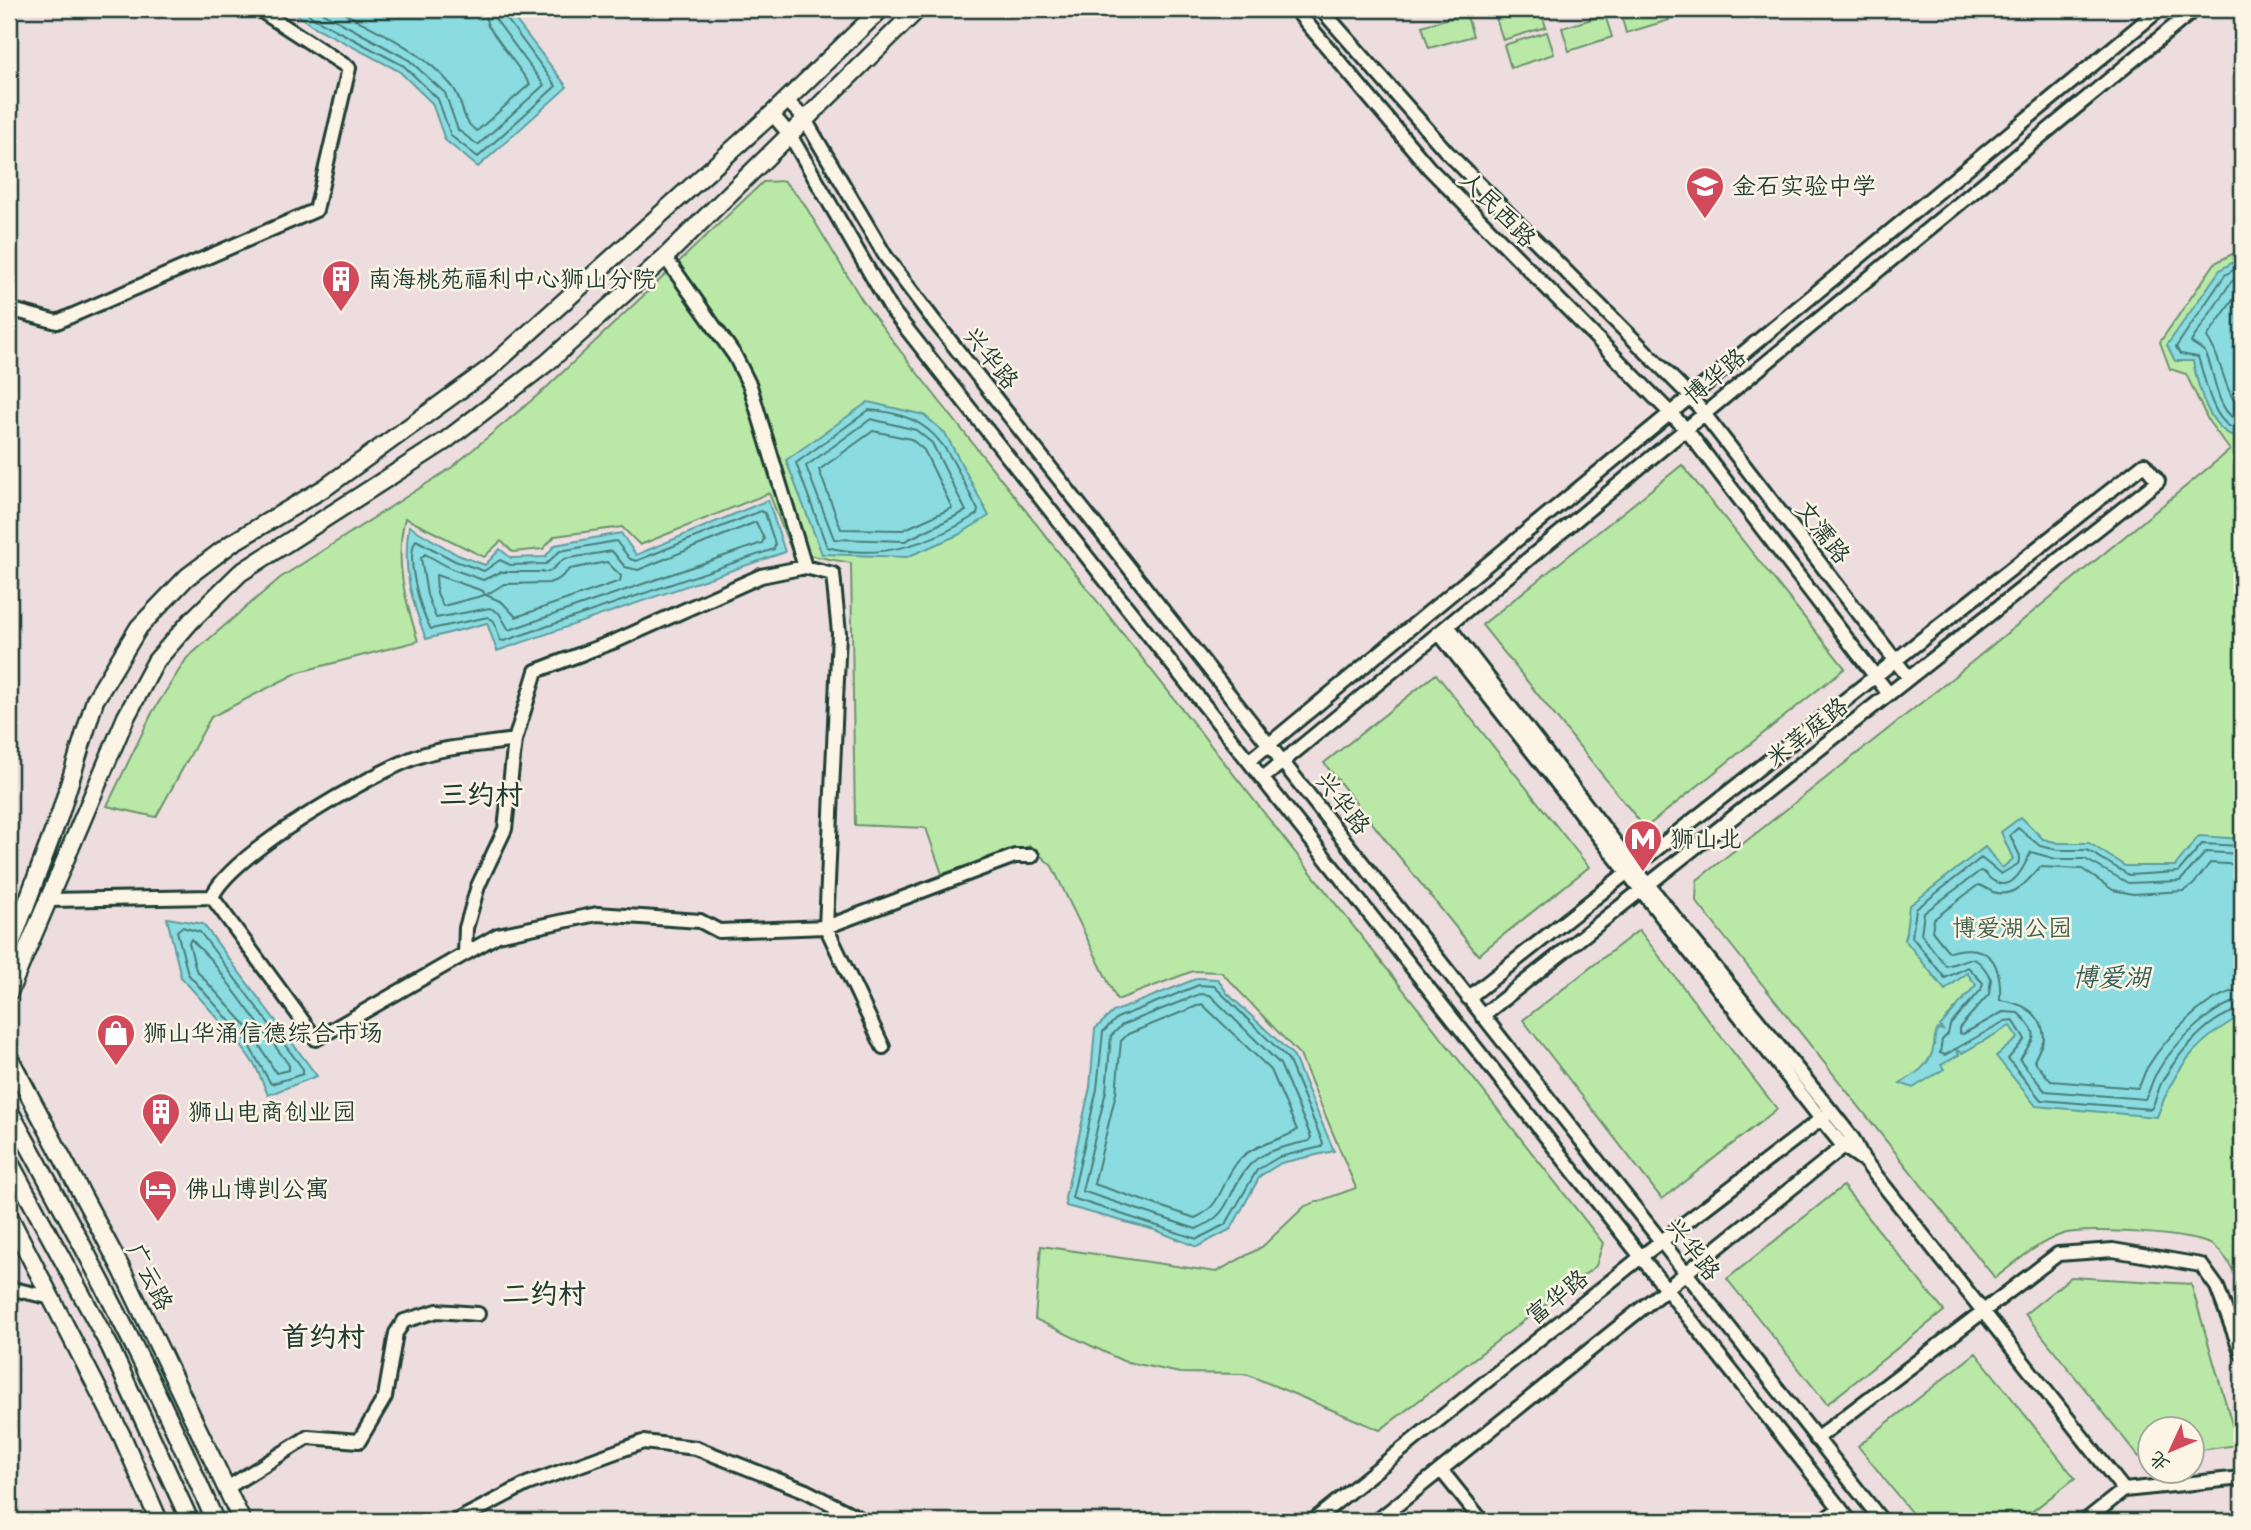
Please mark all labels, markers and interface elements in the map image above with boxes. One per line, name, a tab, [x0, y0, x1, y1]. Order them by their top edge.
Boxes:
street label: 人民西路	[1453, 164, 1543, 254]
school or university icon: 金石实验中学	[1684, 165, 1726, 220]
place label: 金石实验中学	[1732, 171, 1876, 201]
building icon: 南海桃苑福利中心狮山分院	[320, 258, 362, 313]
place label: 南海桃苑福利中心狮山分院	[368, 264, 656, 294]
street label: 兴华路	[957, 321, 1025, 395]
street label: 博华路	[1678, 341, 1752, 411]
street label: 文濡路	[1789, 494, 1857, 570]
street label: 米莘庭路	[1760, 691, 1854, 773]
street label: 兴华路	[1309, 765, 1377, 841]
district label: 三约村	[439, 777, 523, 812]
metro station icon: 狮山北	[1622, 818, 1664, 873]
place label: 狮山北	[1670, 824, 1742, 854]
park label: 博爱湖公园	[1952, 913, 2072, 943]
water label: 博爱湖	[2072, 961, 2153, 994]
shop icon: 狮山华涌信德综合市场	[95, 1012, 137, 1067]
place label: 狮山华涌信德综合市场	[143, 1018, 383, 1048]
building icon: 狮山电商创业园	[140, 1091, 182, 1146]
place label: 狮山电商创业园	[188, 1097, 356, 1127]
hotel icon: 佛山博剀公寓	[137, 1168, 179, 1223]
place label: 佛山博剀公寓	[185, 1174, 329, 1204]
street label: 兴华路	[1659, 1211, 1727, 1287]
street label: 广云路	[120, 1238, 180, 1316]
street label: 富华路	[1520, 1263, 1594, 1331]
district label: 二约村	[502, 1276, 586, 1311]
district label: 首约村	[281, 1319, 365, 1354]
north arrow	[2136, 1414, 2206, 1484]
text: 北	[2144, 1446, 2175, 1476]

